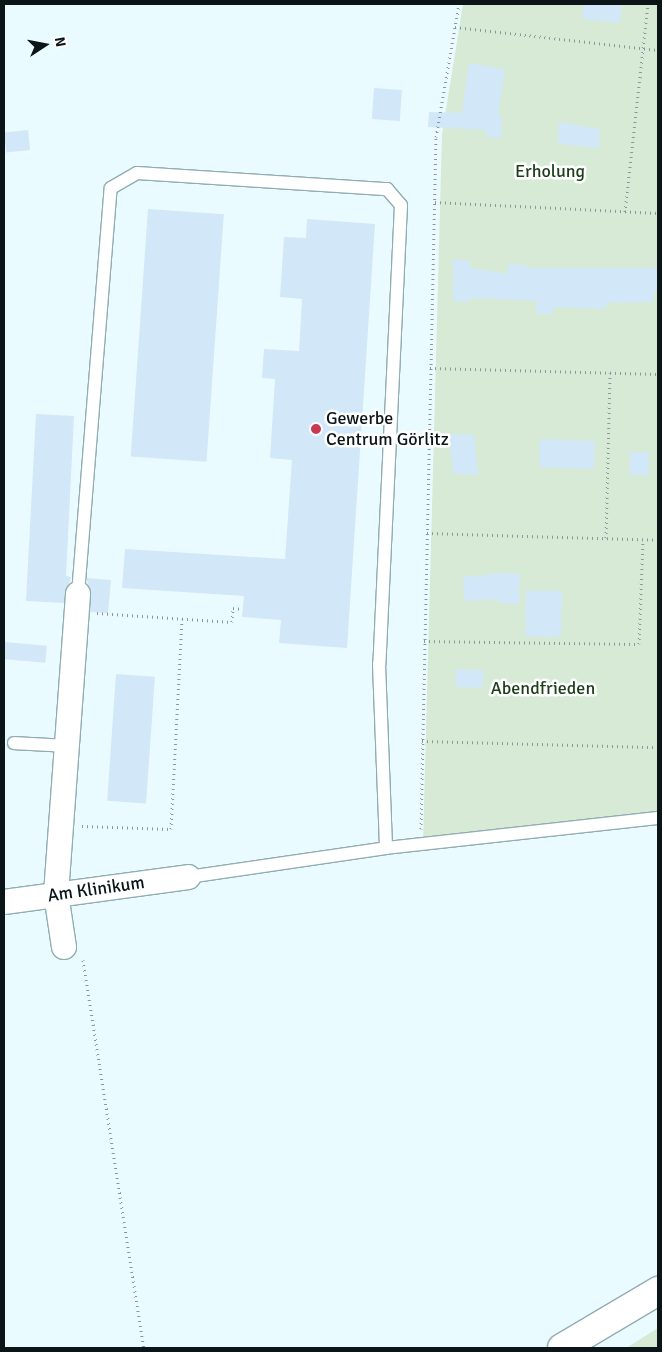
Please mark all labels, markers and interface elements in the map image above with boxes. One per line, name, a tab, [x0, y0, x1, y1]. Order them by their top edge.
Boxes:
north arrow	[20, 20, 70, 70]
text: N	[51, 36, 69, 48]
park label: Erholung	[515, 160, 585, 182]
place label: Gewerbe Centrum Görlitz	[326, 408, 449, 450]
marker: Gewerbe Centrum Görlitz	[310, 423, 322, 435]
park label: Abendfrieden	[491, 677, 595, 699]
street label: Am Klinikum	[46, 872, 146, 906]

